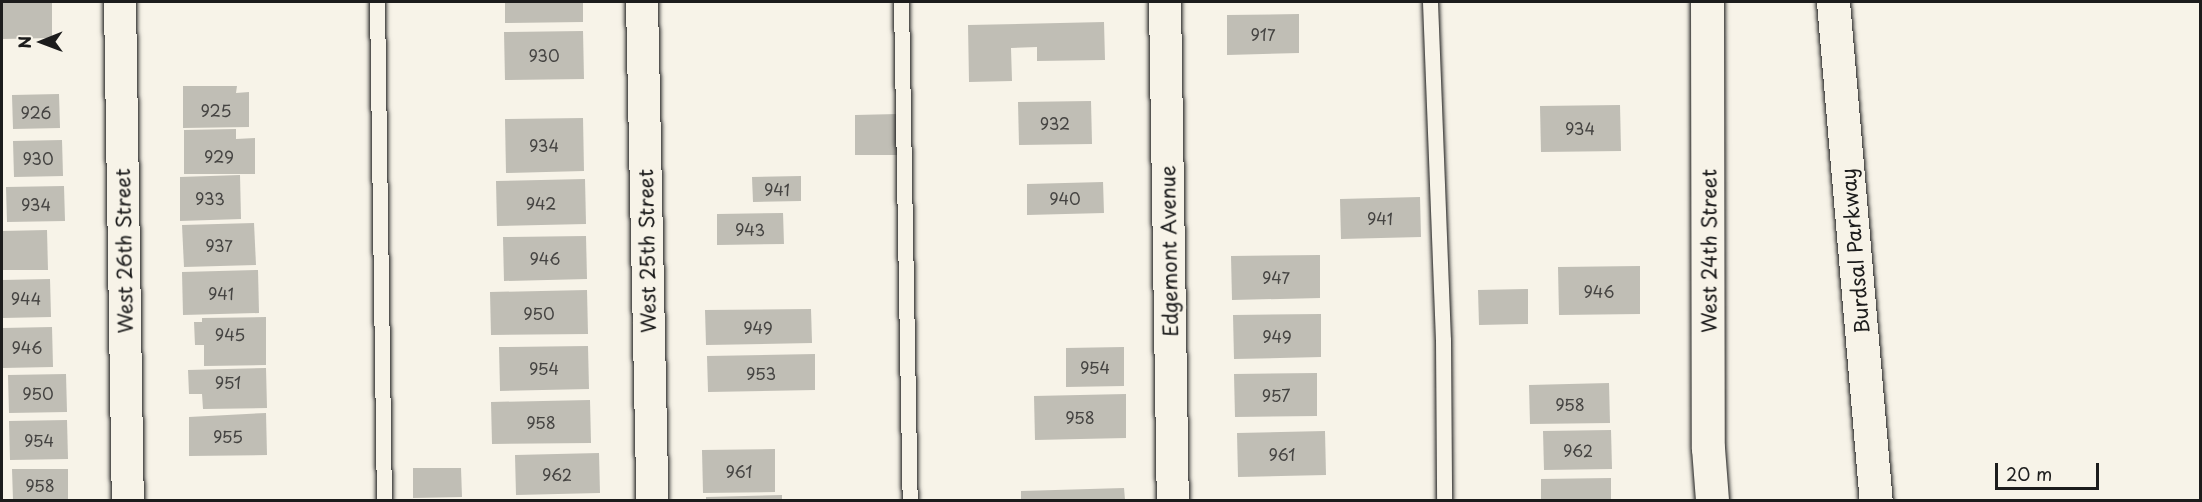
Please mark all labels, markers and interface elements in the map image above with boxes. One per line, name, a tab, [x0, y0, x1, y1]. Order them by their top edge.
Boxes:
north arrow	[12, 12, 72, 72]
house number: 917	[1250, 24, 1276, 44]
text: N	[12, 36, 36, 49]
house number: 930	[528, 45, 560, 65]
house number: 925	[201, 100, 231, 120]
house number: 926	[21, 102, 51, 122]
house number: 932	[1040, 113, 1070, 133]
house number: 934	[1565, 118, 1595, 138]
house number: 934	[529, 135, 559, 155]
house number: 929	[204, 146, 234, 166]
house number: 930	[22, 148, 54, 168]
street label: Edgemont Avenue	[1156, 166, 1182, 336]
street label: Burdsal Parkway	[1836, 167, 1874, 335]
street label: West 26th Street	[111, 168, 137, 334]
street label: West 25th Street	[634, 168, 660, 334]
street label: West 24th Street	[1697, 169, 1721, 333]
house number: 941	[764, 179, 790, 199]
house number: 933	[195, 188, 225, 208]
house number: 940	[1049, 188, 1081, 208]
house number: 942	[526, 193, 556, 213]
house number: 934	[21, 194, 51, 214]
house number: 941	[1367, 208, 1393, 228]
house number: 943	[735, 219, 765, 239]
house number: 937	[205, 235, 233, 255]
house number: 946	[529, 248, 561, 268]
house number: 947	[1262, 267, 1290, 287]
house number: 946	[1583, 281, 1615, 301]
house number: 941	[208, 283, 234, 303]
house number: 944	[11, 288, 41, 308]
house number: 950	[523, 303, 555, 323]
house number: 949	[743, 317, 773, 337]
house number: 945	[215, 324, 245, 344]
house number: 949	[1262, 326, 1292, 346]
house number: 946	[11, 337, 43, 357]
house number: 954	[1080, 357, 1110, 377]
house number: 954	[529, 358, 559, 378]
house number: 953	[746, 363, 776, 383]
house number: 951	[215, 372, 241, 392]
house number: 950	[22, 383, 54, 403]
house number: 957	[1262, 385, 1290, 405]
house number: 958	[1555, 394, 1585, 414]
house number: 958	[1065, 407, 1095, 427]
house number: 958	[526, 412, 556, 432]
house number: 955	[213, 426, 243, 446]
house number: 954	[24, 430, 54, 450]
house number: 962	[1563, 440, 1593, 460]
house number: 961	[1269, 444, 1295, 464]
scale bar	[1998, 451, 2102, 489]
text: 20 m	[2006, 460, 2052, 487]
house number: 961	[726, 461, 752, 481]
house number: 962	[542, 464, 572, 484]
house number: 958	[25, 475, 55, 495]

